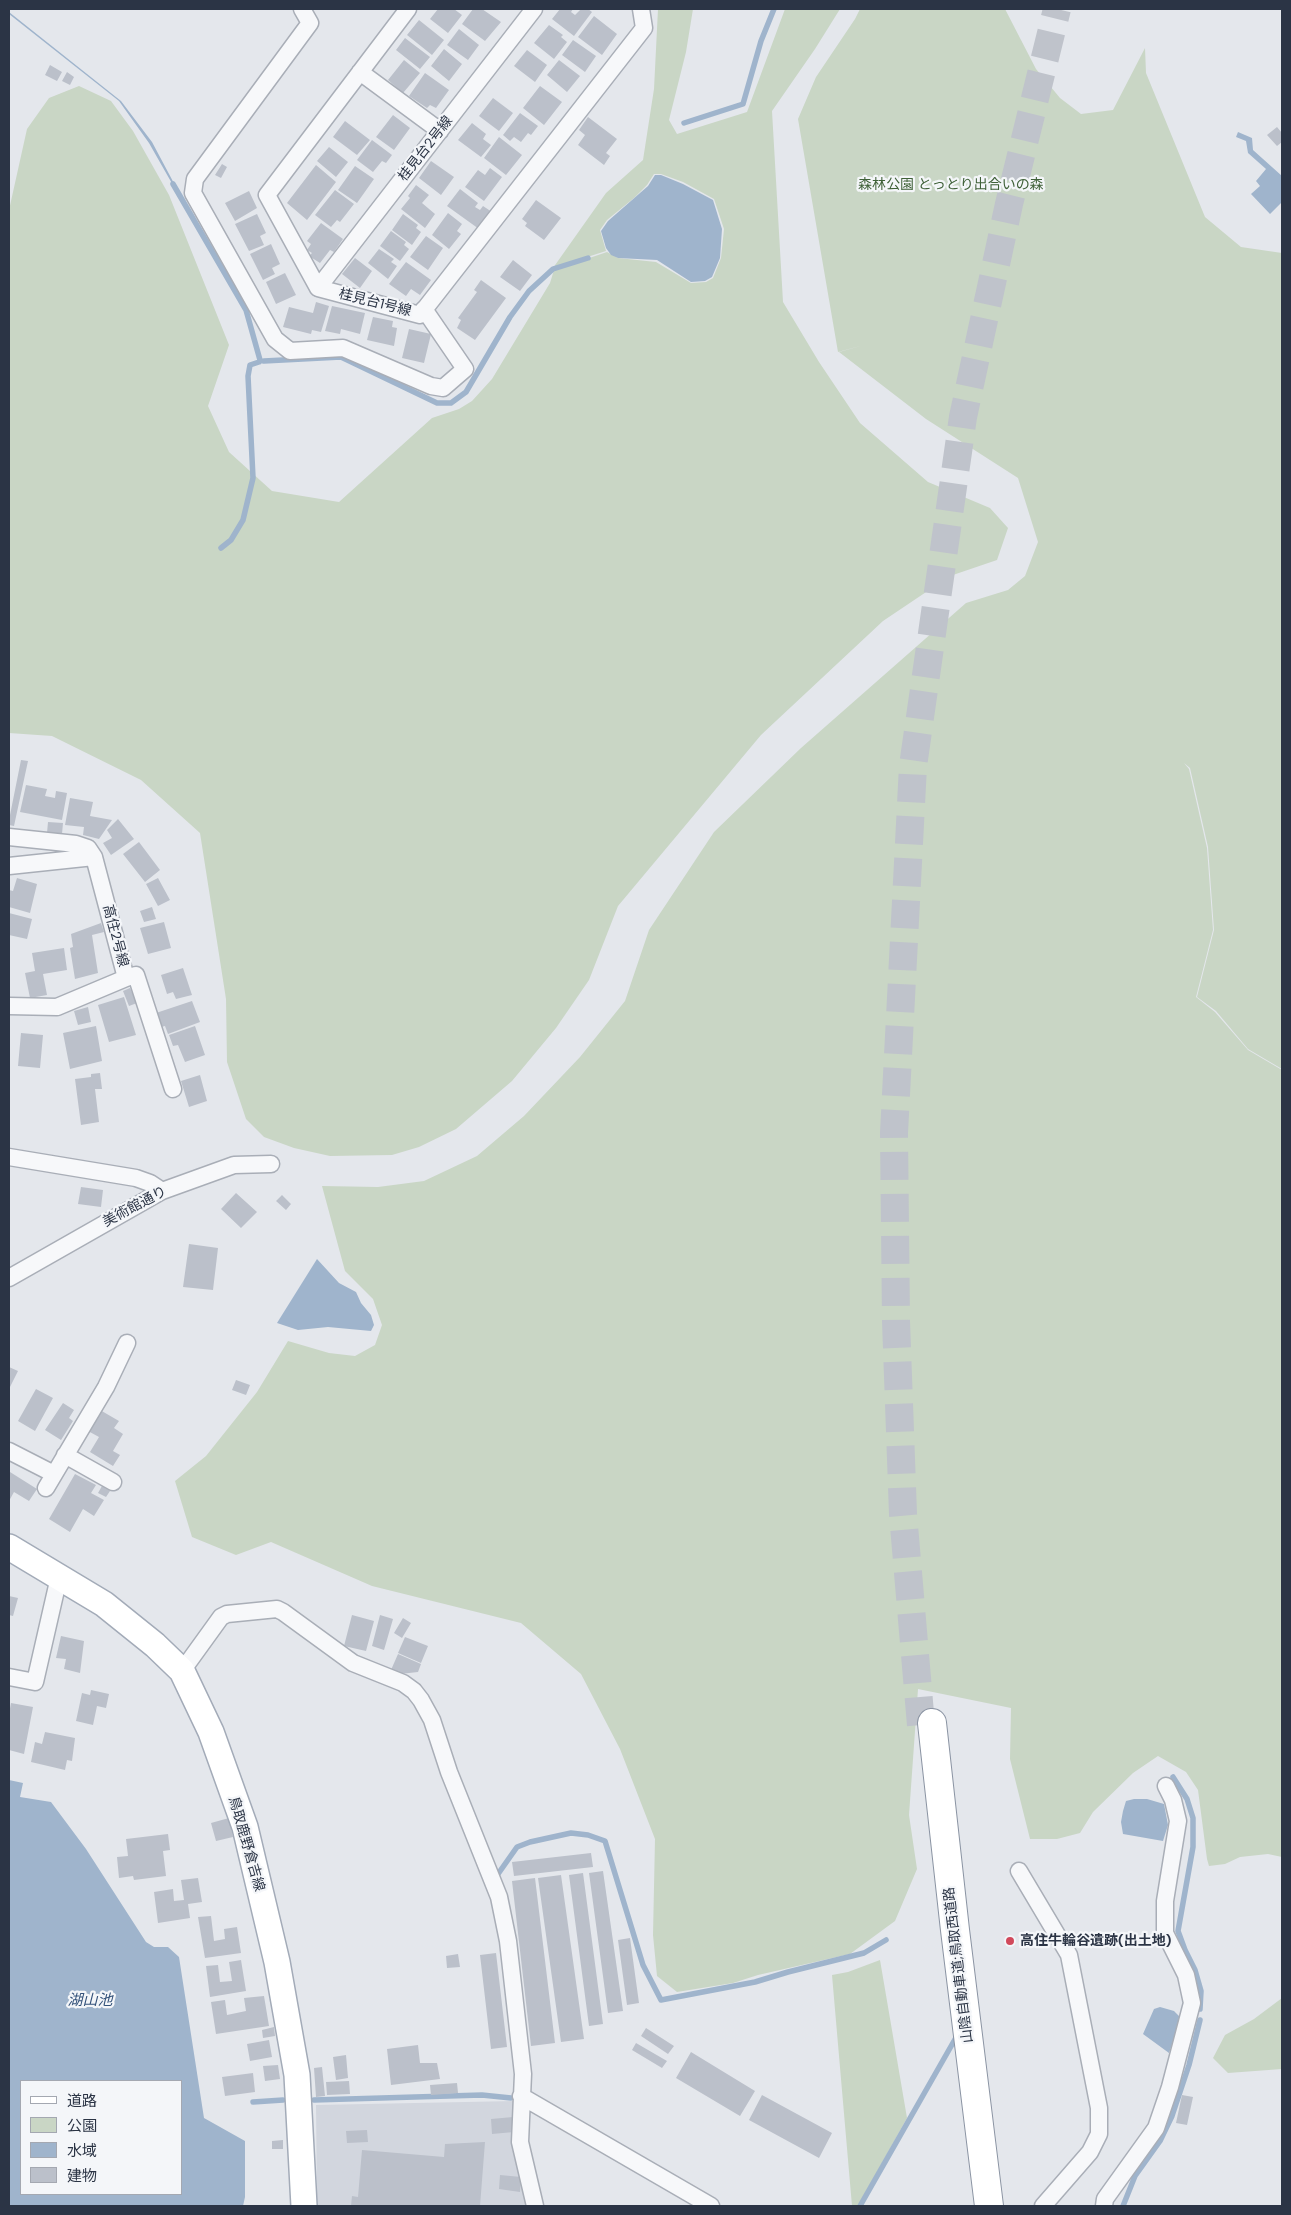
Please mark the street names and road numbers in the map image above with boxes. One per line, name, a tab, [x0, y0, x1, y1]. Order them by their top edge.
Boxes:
street label: 桂見台2号線	[395, 113, 457, 185]
street label: 桂見台1号線	[337, 286, 413, 320]
street label: 高住2号線	[99, 903, 131, 969]
street label: 美術館通り	[100, 1183, 170, 1231]
street label: 鳥取鹿野倉吉線	[224, 1795, 268, 1893]
street label: 山陰自動車道;鳥取西道路	[941, 1886, 977, 2044]

